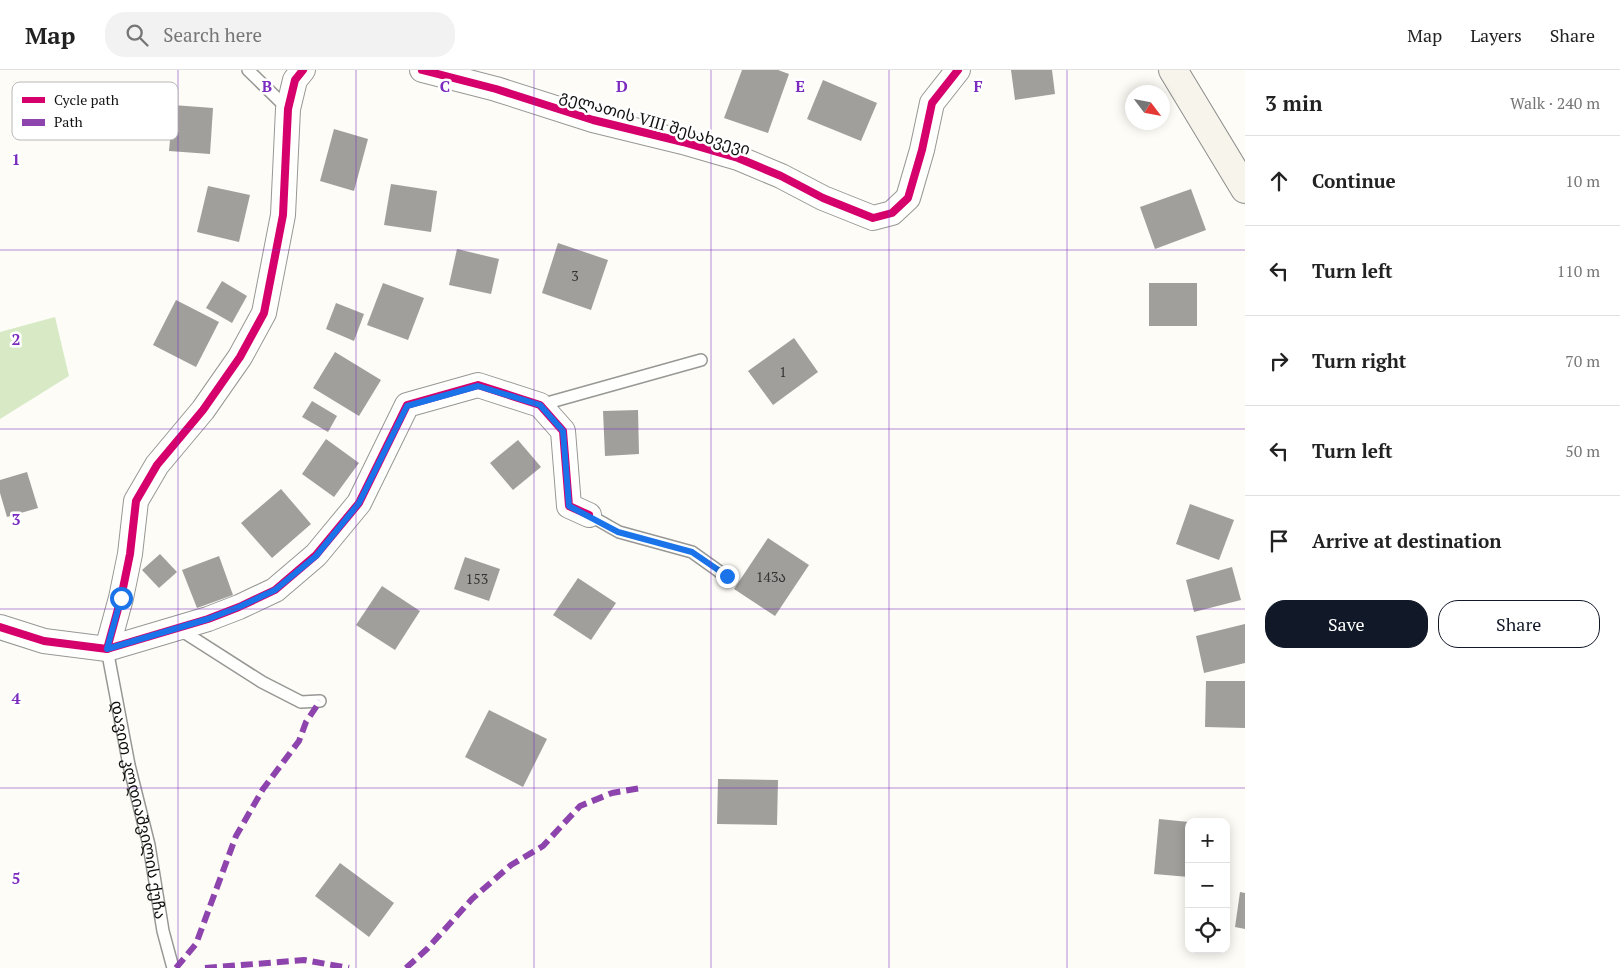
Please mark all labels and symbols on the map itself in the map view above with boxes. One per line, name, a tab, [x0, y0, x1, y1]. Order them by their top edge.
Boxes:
text: B	[262, 75, 272, 97]
text: C	[440, 75, 450, 97]
text: D	[616, 75, 628, 97]
text: E	[795, 75, 805, 97]
text: F	[973, 75, 983, 97]
legend	[12, 82, 178, 140]
street label: გელათის VIII შესახვევი	[557, 84, 753, 160]
north arrow	[1125, 85, 1170, 130]
text: Cycle path	[54, 90, 119, 109]
text: Path	[54, 112, 83, 131]
text: 1	[11, 148, 21, 170]
house number: 3	[571, 266, 579, 285]
text: 2	[11, 328, 21, 350]
house number: 1	[779, 362, 787, 381]
text: 3	[11, 508, 21, 530]
route end	[716, 565, 739, 588]
house number: 143ა	[756, 567, 786, 586]
house number: 153	[466, 569, 488, 588]
route start	[110, 587, 133, 610]
text: 4	[11, 687, 21, 709]
street label: დავით კლდიაშვილის ქუჩა	[106, 699, 172, 921]
text: 5	[11, 867, 21, 889]

